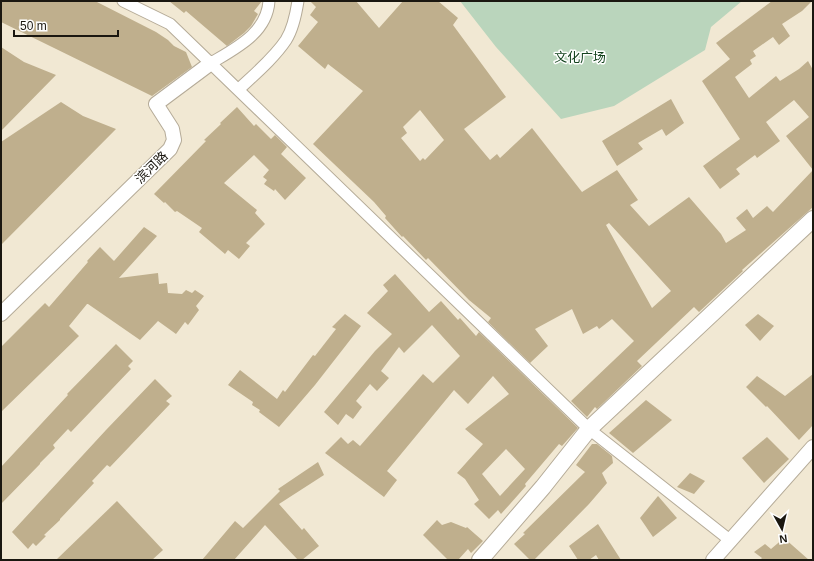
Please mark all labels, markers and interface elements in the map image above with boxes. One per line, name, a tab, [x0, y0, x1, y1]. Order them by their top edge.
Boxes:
scale bar	[14, 12, 118, 38]
text: 50 m	[20, 19, 47, 33]
park label: 文化广场	[554, 50, 606, 65]
street label: 滨河路	[132, 148, 171, 186]
north arrow	[762, 509, 802, 549]
text: N	[779, 532, 788, 545]

